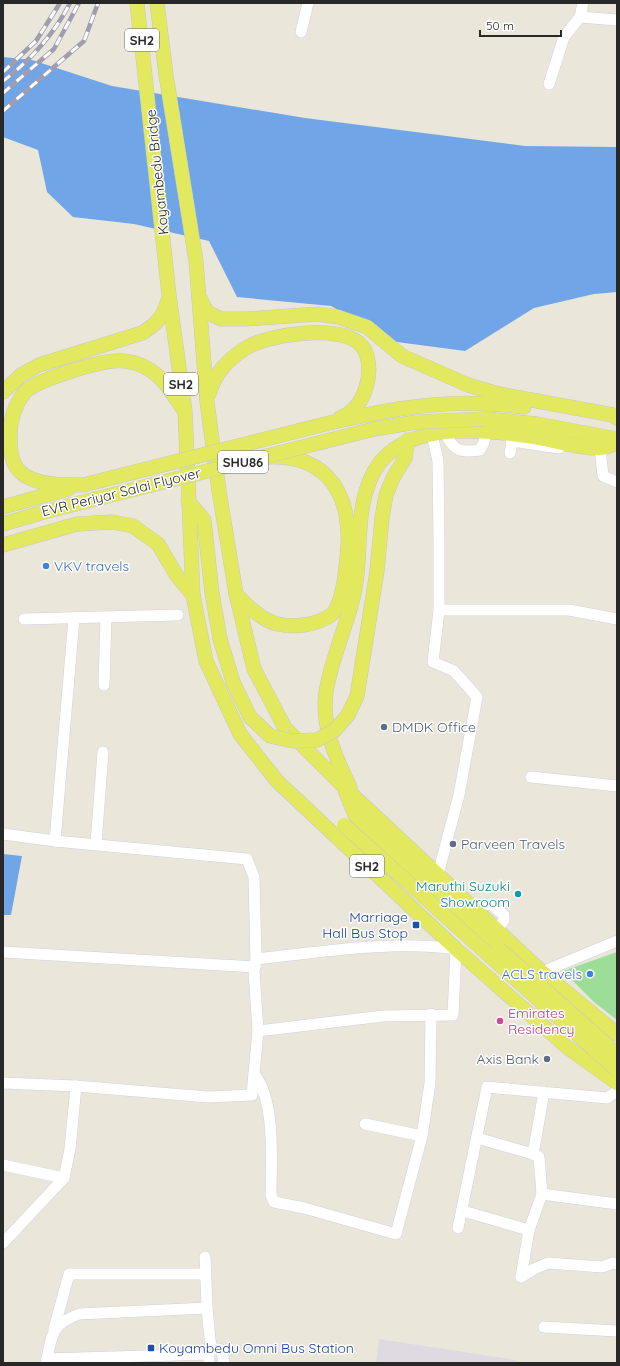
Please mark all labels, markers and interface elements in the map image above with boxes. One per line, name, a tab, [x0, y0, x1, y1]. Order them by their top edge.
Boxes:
scale bar	[480, 12, 561, 38]
text: 50 m	[486, 18, 514, 33]
road number: SH2	[125, 29, 159, 51]
street label: Koyambedu Bridge	[141, 108, 173, 236]
road number: SH2	[164, 373, 198, 395]
road number: SHU86	[218, 451, 268, 473]
street label: EVR Periyar Salai Flyover	[40, 463, 203, 520]
place label: VKV travels	[54, 557, 129, 575]
marker: VKV travels	[41, 561, 51, 571]
place label: DMDK Office	[392, 718, 476, 736]
marker: DMDK Office	[379, 722, 389, 732]
place label: Parveen Travels	[461, 835, 565, 853]
marker: Parveen Travels	[448, 839, 458, 849]
road number: SH2	[350, 855, 384, 877]
place label: Maruthi Suzuki Showroom	[416, 877, 510, 911]
marker: Maruthi Suzuki Showroom	[513, 889, 523, 899]
place label: Marriage Hall Bus Stop	[322, 908, 408, 942]
marker: Marriage Hall Bus Stop	[411, 920, 421, 930]
place label: ACLS travels	[501, 965, 582, 983]
marker: ACLS travels	[585, 969, 595, 979]
place label: Emirates Residency	[508, 1004, 574, 1038]
marker: Emirates Residency	[495, 1016, 505, 1026]
place label: Axis Bank	[477, 1050, 539, 1068]
marker: Axis Bank	[542, 1054, 552, 1064]
place label: Koyambedu Omni Bus Station	[159, 1339, 354, 1357]
marker: Koyambedu Omni Bus Station	[146, 1343, 156, 1353]

